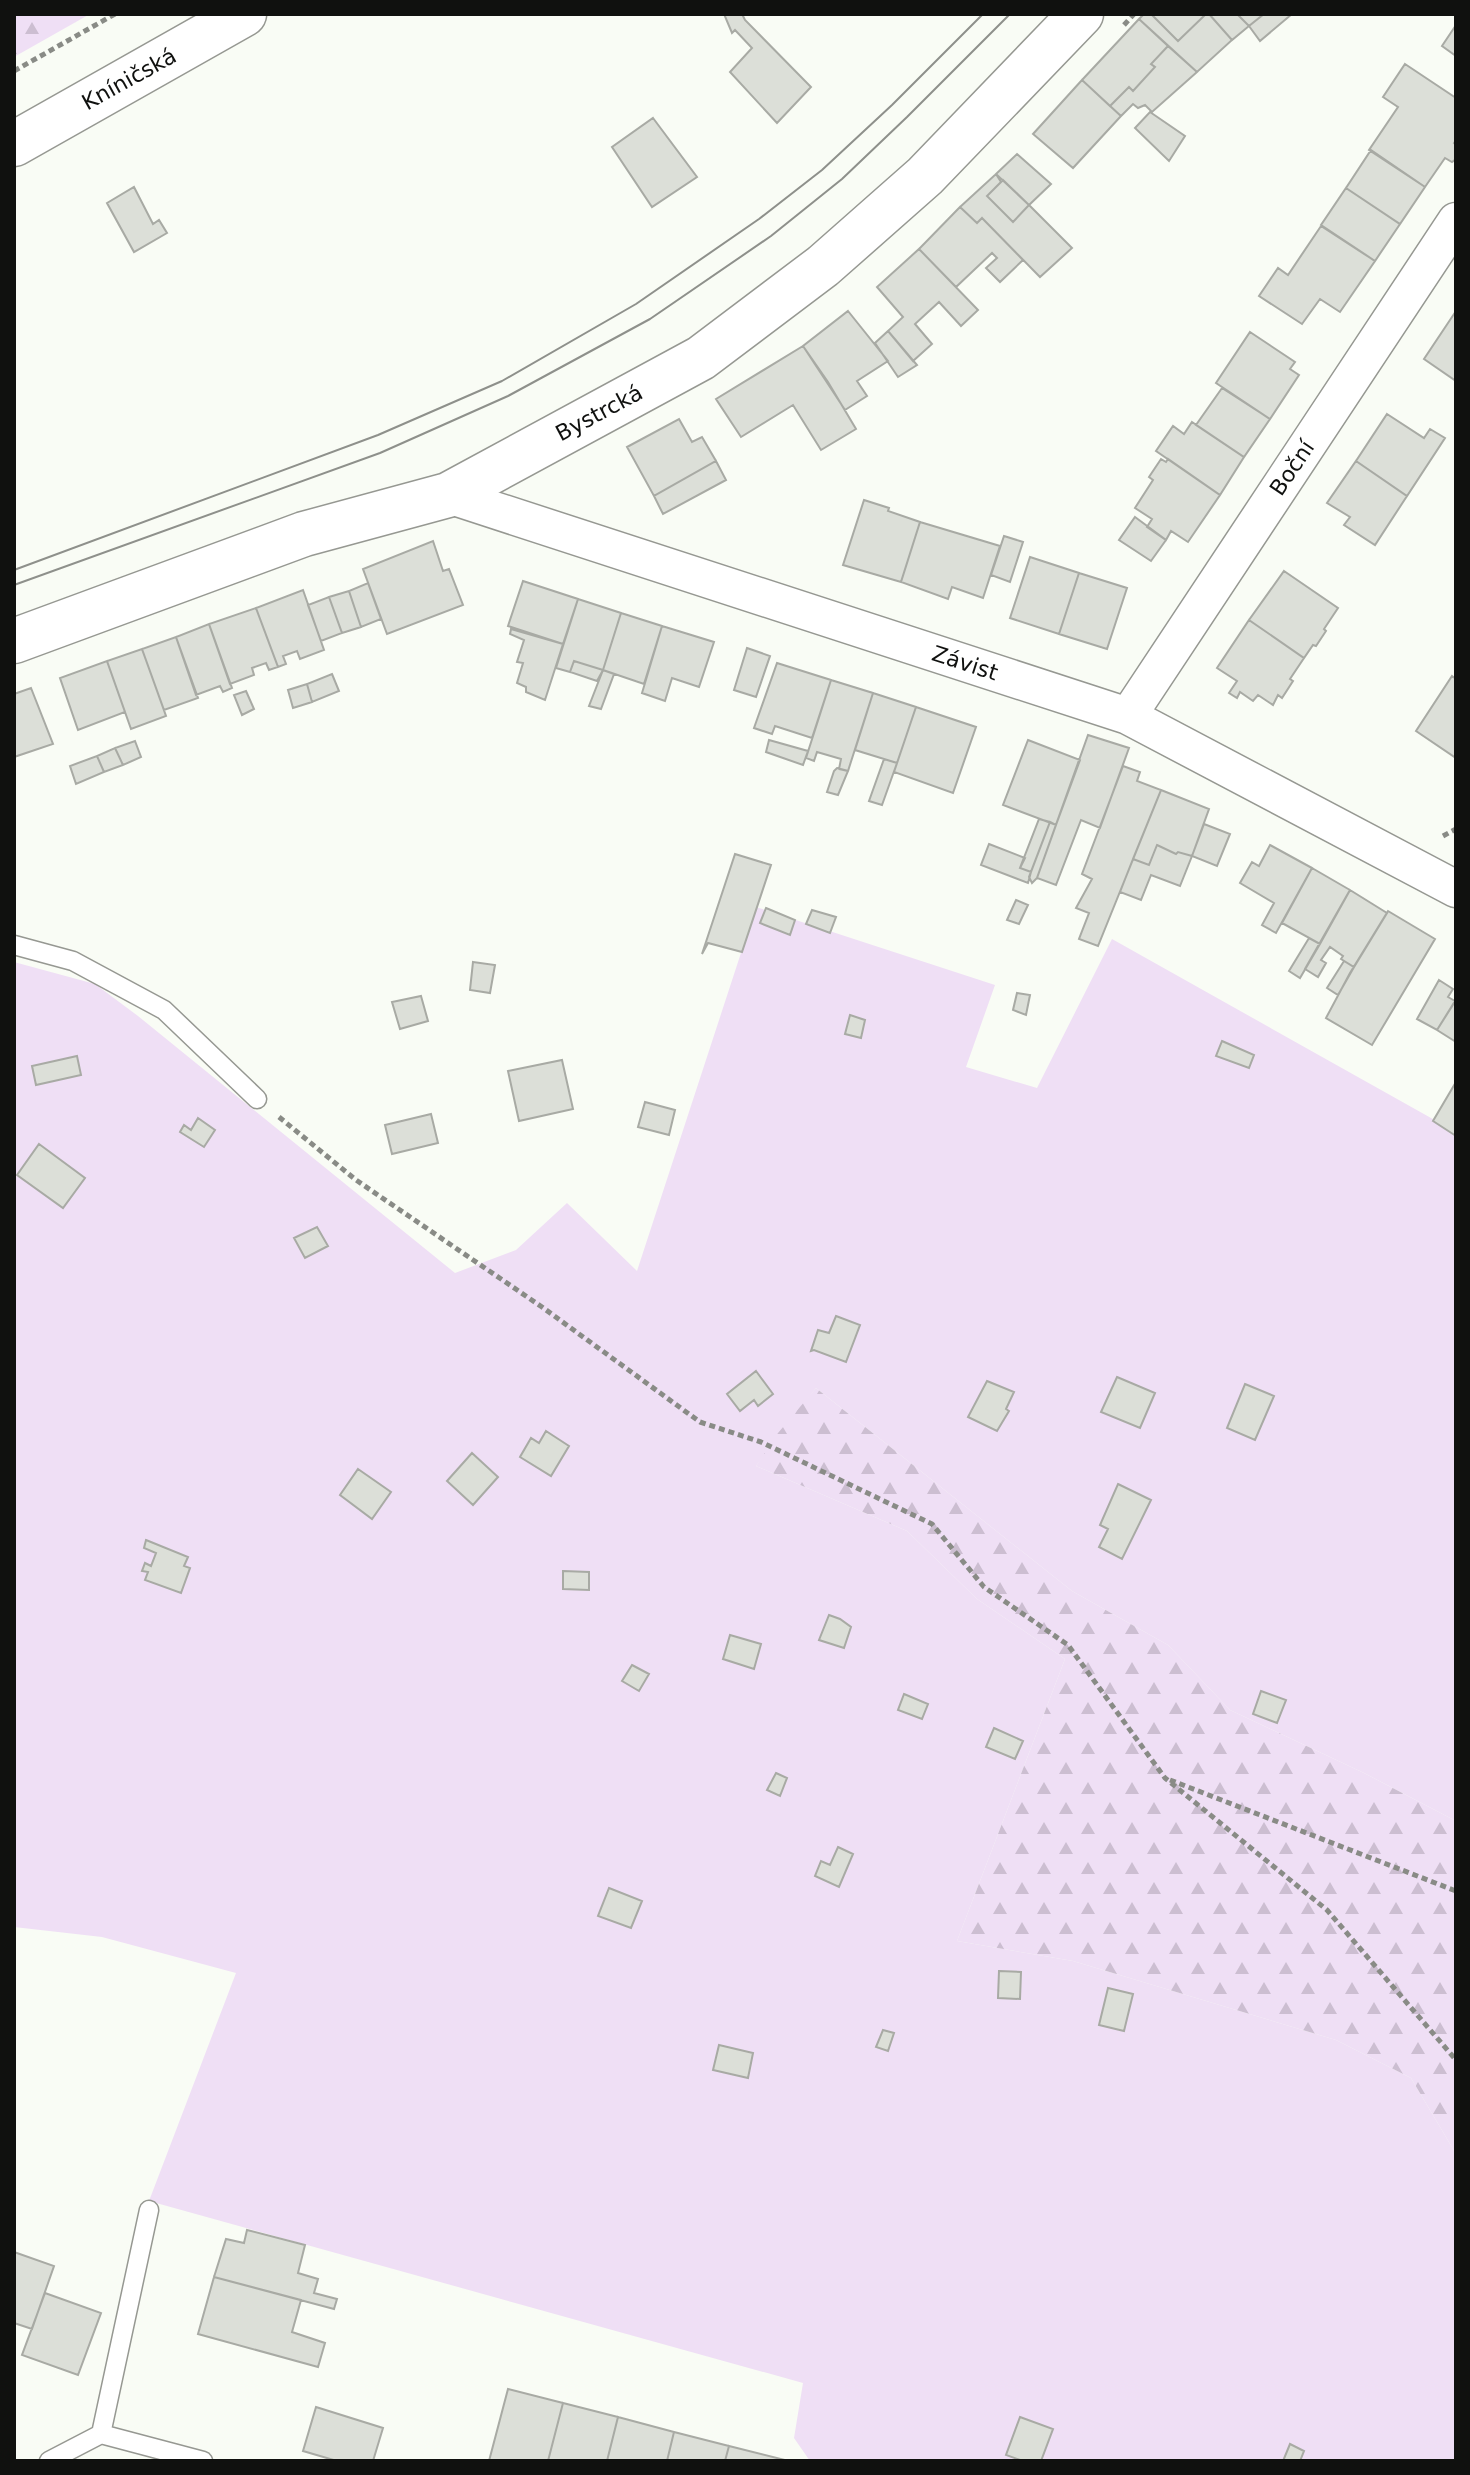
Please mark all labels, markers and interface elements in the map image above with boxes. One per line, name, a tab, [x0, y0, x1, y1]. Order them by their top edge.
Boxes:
street label: Kníničská	[77, 43, 181, 115]
street label: Bystrcká	[551, 380, 647, 446]
street label: Boční	[1265, 435, 1320, 500]
street label: Závist	[929, 641, 1001, 685]

